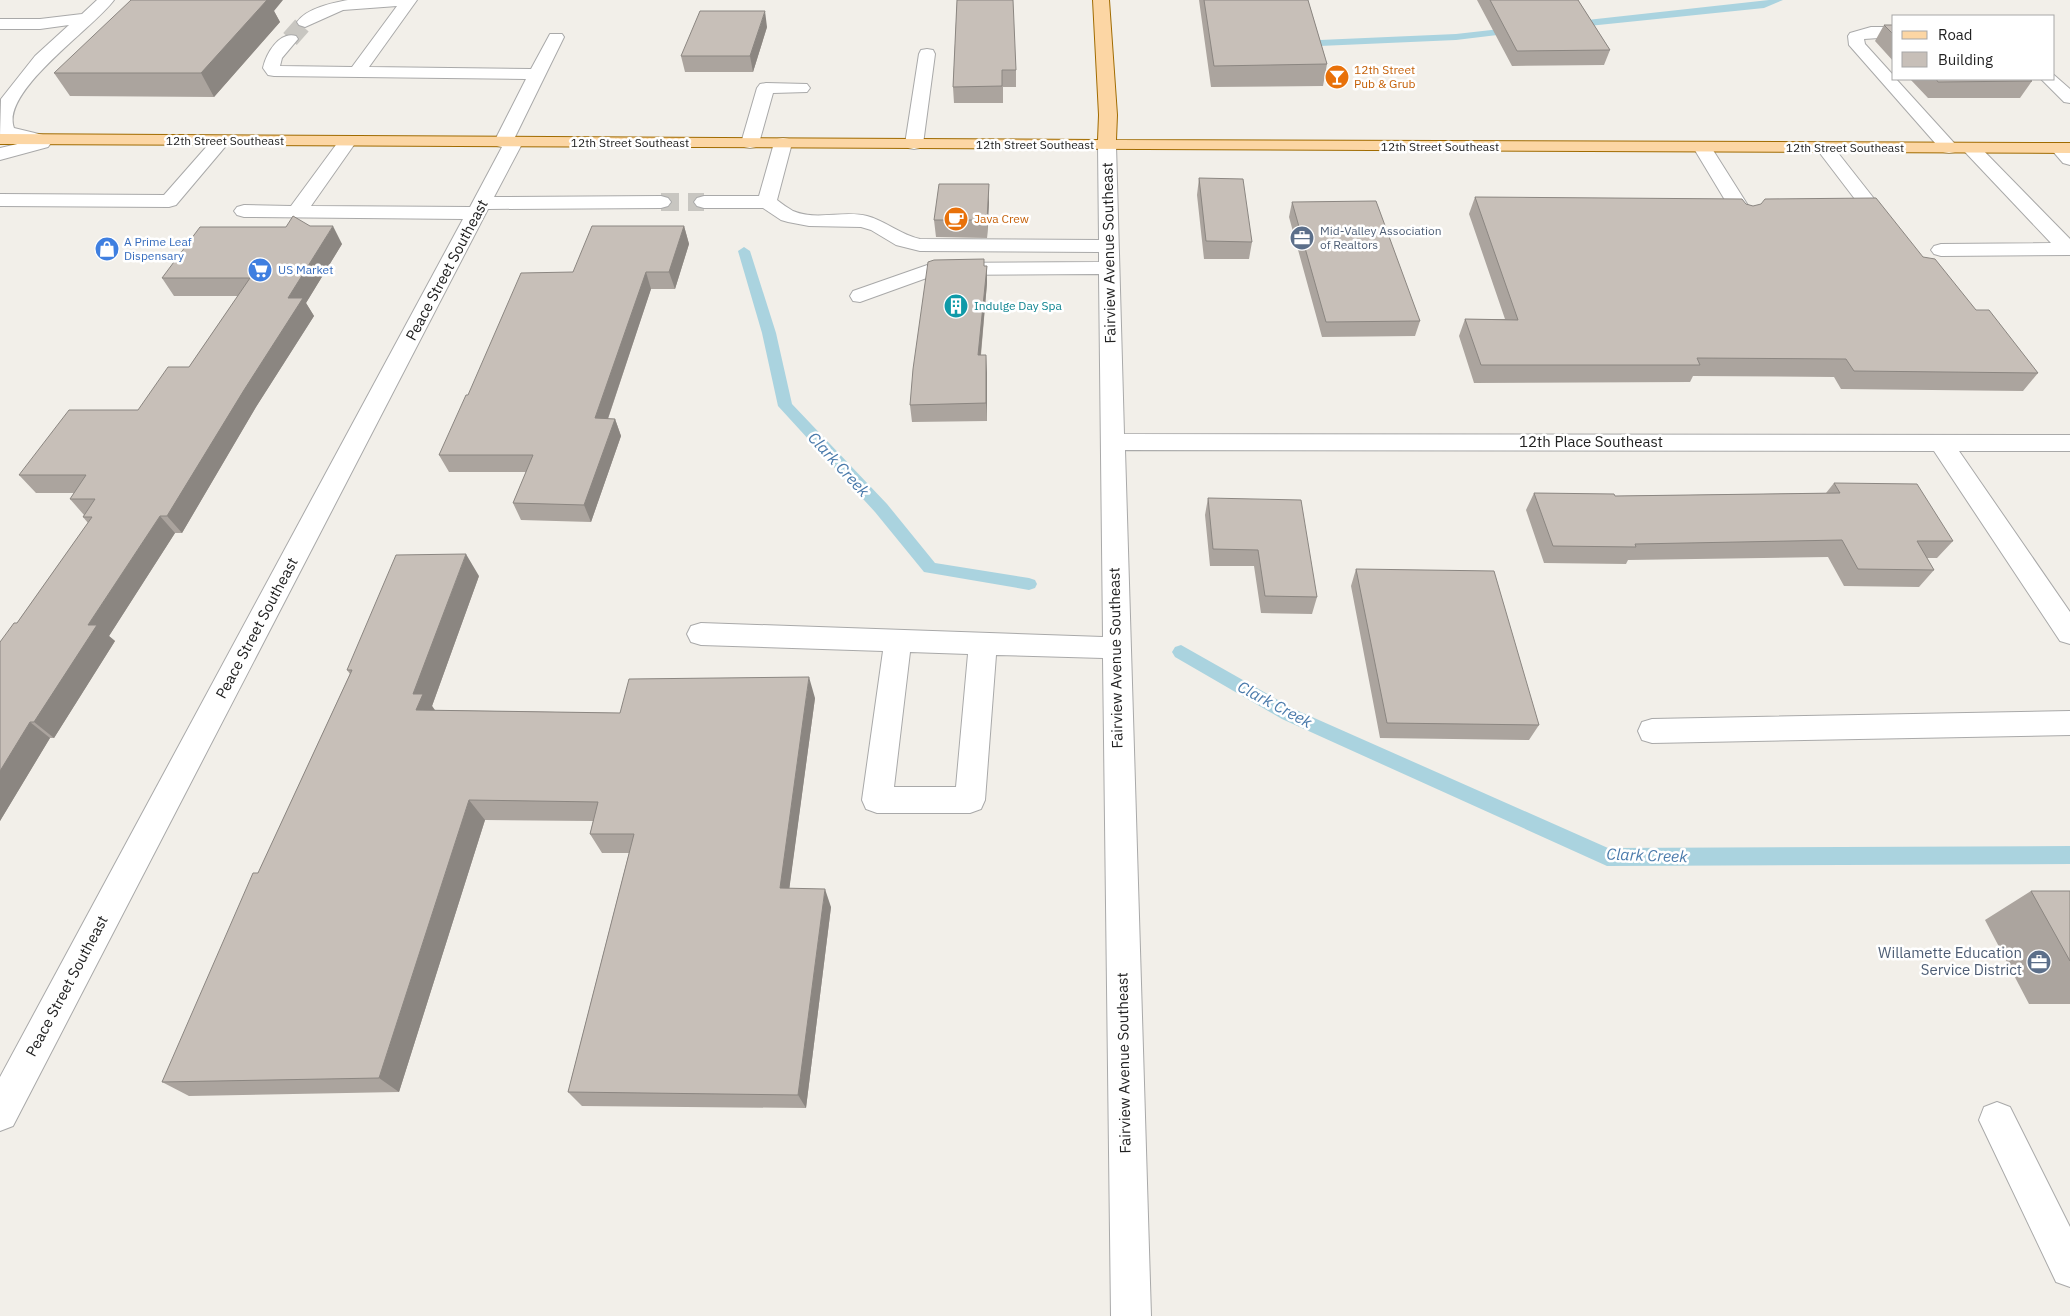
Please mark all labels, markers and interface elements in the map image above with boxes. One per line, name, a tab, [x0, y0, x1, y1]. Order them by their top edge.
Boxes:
legend	[1892, 15, 2055, 80]
text: Road	[1938, 25, 1973, 44]
text: Building	[1938, 50, 1993, 69]
place label: 12th Street Pub & Grub	[1354, 62, 1416, 91]
bar icon: 12th Street Pub & Grub	[1324, 64, 1350, 90]
street label: 12th Street Southeast	[166, 133, 284, 148]
street label: 12th Street Southeast	[571, 135, 689, 150]
street label: 12th Street Southeast	[976, 137, 1094, 152]
street label: 12th Street Southeast	[1381, 139, 1499, 154]
street label: 12th Street Southeast	[1786, 140, 1904, 155]
street label: Fairview Avenue Southeast	[1097, 162, 1120, 344]
street label: Peace Street Southeast	[401, 196, 492, 344]
cafe icon: Java Crew	[943, 206, 969, 232]
place label: Java Crew	[974, 211, 1029, 226]
place label: Mid-Valley Association of Realtors	[1320, 223, 1442, 252]
office icon: Mid-Valley Association of Realtors	[1289, 225, 1315, 251]
place label: A Prime Leaf Dispensary	[124, 234, 192, 263]
shop icon: A Prime Leaf Dispensary	[94, 236, 120, 262]
supermarket icon: US Market	[247, 257, 273, 283]
place label: US Market	[278, 262, 333, 277]
building icon: Indulge Day Spa	[943, 293, 969, 319]
place label: Indulge Day Spa	[974, 298, 1062, 313]
water label: Clark Creek	[804, 428, 874, 501]
street label: 12th Place Southeast	[1519, 432, 1663, 451]
street label: Peace Street Southeast	[211, 554, 302, 702]
street label: Fairview Avenue Southeast	[1104, 567, 1127, 749]
water label: Clark Creek	[1234, 676, 1316, 732]
water label: Clark Creek	[1606, 844, 1689, 866]
street label: Peace Street Southeast	[21, 912, 112, 1060]
place label: Willamette Education Service District	[1878, 943, 2022, 979]
office icon: Willamette Education Service District	[2026, 949, 2052, 975]
street label: Fairview Avenue Southeast	[1112, 972, 1135, 1154]

